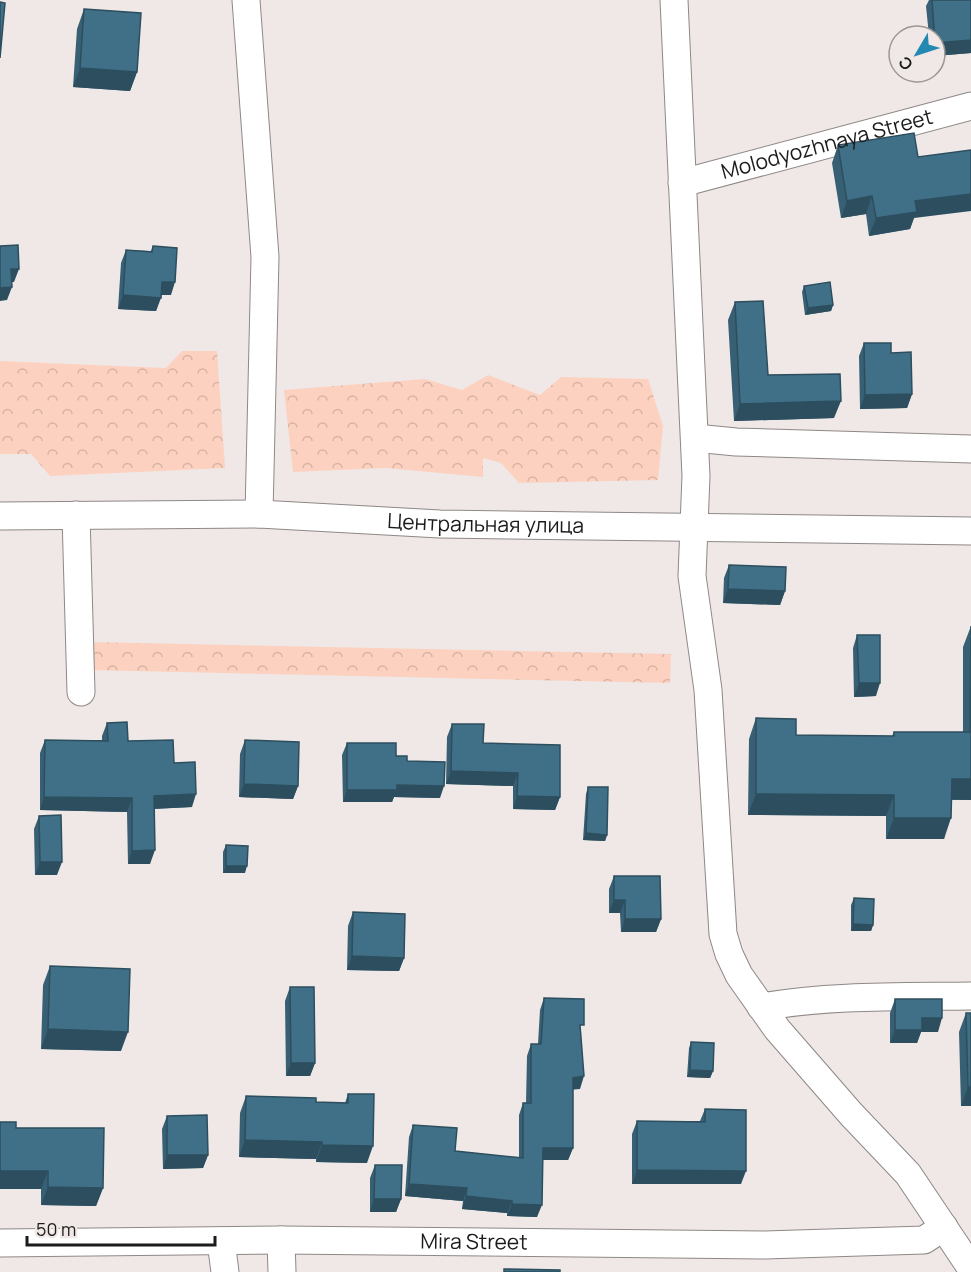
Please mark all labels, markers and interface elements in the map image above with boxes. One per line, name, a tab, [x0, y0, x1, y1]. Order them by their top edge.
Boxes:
north arrow	[887, 24, 947, 84]
text: С	[893, 52, 918, 75]
street label: Molodyozhnaya Street	[718, 102, 936, 185]
street label: Центральная улица	[387, 506, 584, 539]
scale bar	[27, 1209, 214, 1247]
text: 50 m	[36, 1217, 76, 1241]
street label: Mira Street	[420, 1226, 528, 1256]

